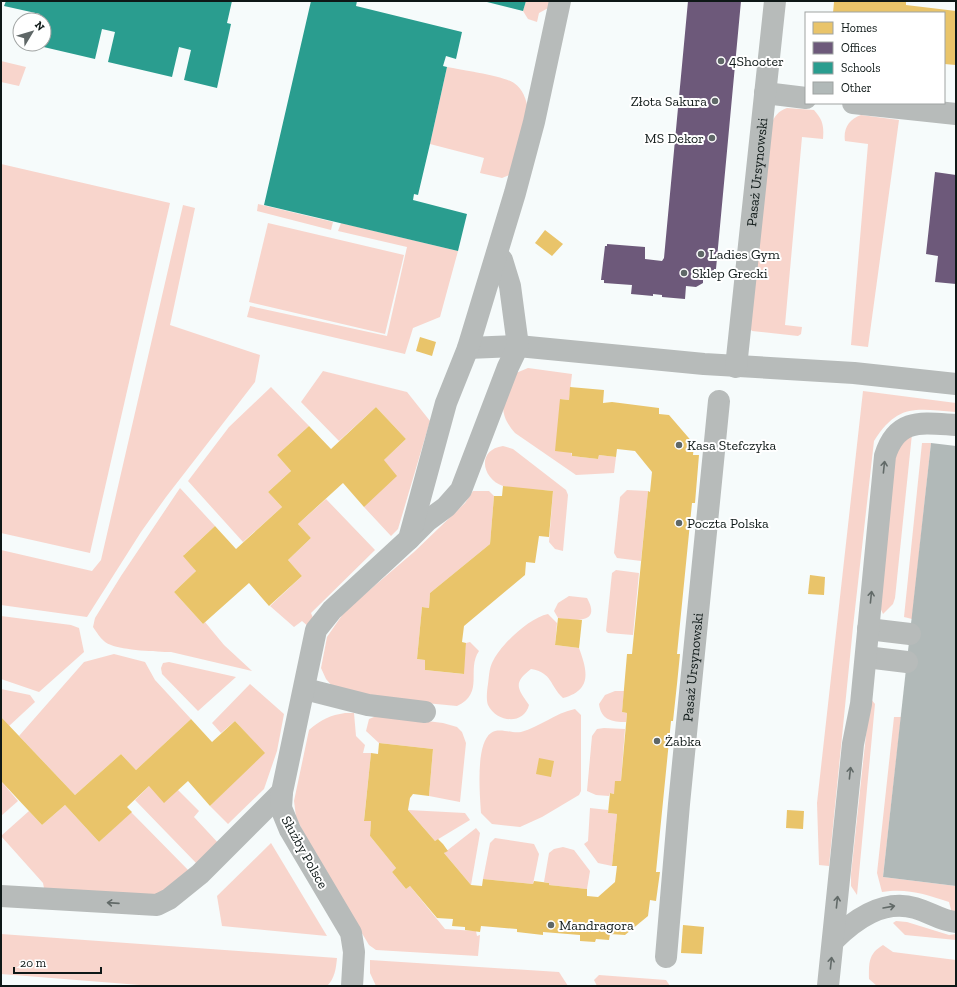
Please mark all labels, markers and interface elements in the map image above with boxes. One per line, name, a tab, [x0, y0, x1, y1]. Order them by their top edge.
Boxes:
north arrow	[12, 12, 52, 52]
legend	[805, 12, 945, 104]
text: N	[32, 19, 48, 34]
text: Homes	[841, 21, 877, 35]
text: Offices	[841, 41, 877, 55]
place label: 4Shooter	[729, 53, 784, 70]
marker: 4Shooter	[716, 56, 726, 66]
text: Schools	[841, 61, 880, 75]
text: Other	[841, 81, 872, 95]
place label: Złota Sakura	[631, 93, 707, 110]
marker: Złota Sakura	[710, 96, 720, 106]
street label: Pasaż Ursynowski	[743, 117, 772, 227]
place label: MS Dekor	[644, 130, 704, 147]
marker: MS Dekor	[707, 133, 717, 143]
place label: Ladies Gym	[709, 246, 780, 263]
marker: Ladies Gym	[696, 249, 706, 259]
place label: Sklep Grecki	[692, 265, 768, 282]
marker: Sklep Grecki	[679, 268, 689, 278]
place label: Kasa Stefczyka	[687, 437, 777, 454]
marker: Kasa Stefczyka	[674, 440, 684, 450]
one-way arrow	[880, 461, 888, 474]
place label: Poczta Polska	[687, 515, 769, 532]
marker: Poczta Polska	[674, 518, 684, 528]
one-way arrow	[868, 591, 875, 604]
street label: Pasaż Ursynowski	[679, 612, 707, 722]
place label: Żabka	[665, 733, 702, 750]
marker: Żabka	[652, 736, 662, 746]
one-way arrow	[847, 766, 854, 779]
street label: Służby Polsce	[278, 813, 332, 892]
one-way arrow	[834, 896, 841, 909]
one-way arrow	[107, 899, 120, 907]
one-way arrow	[882, 903, 895, 911]
place label: Mandragora	[559, 917, 634, 934]
marker: Mandragora	[546, 920, 556, 930]
scale bar	[14, 949, 101, 975]
text: 20 m	[20, 956, 47, 970]
one-way arrow	[827, 957, 834, 970]

